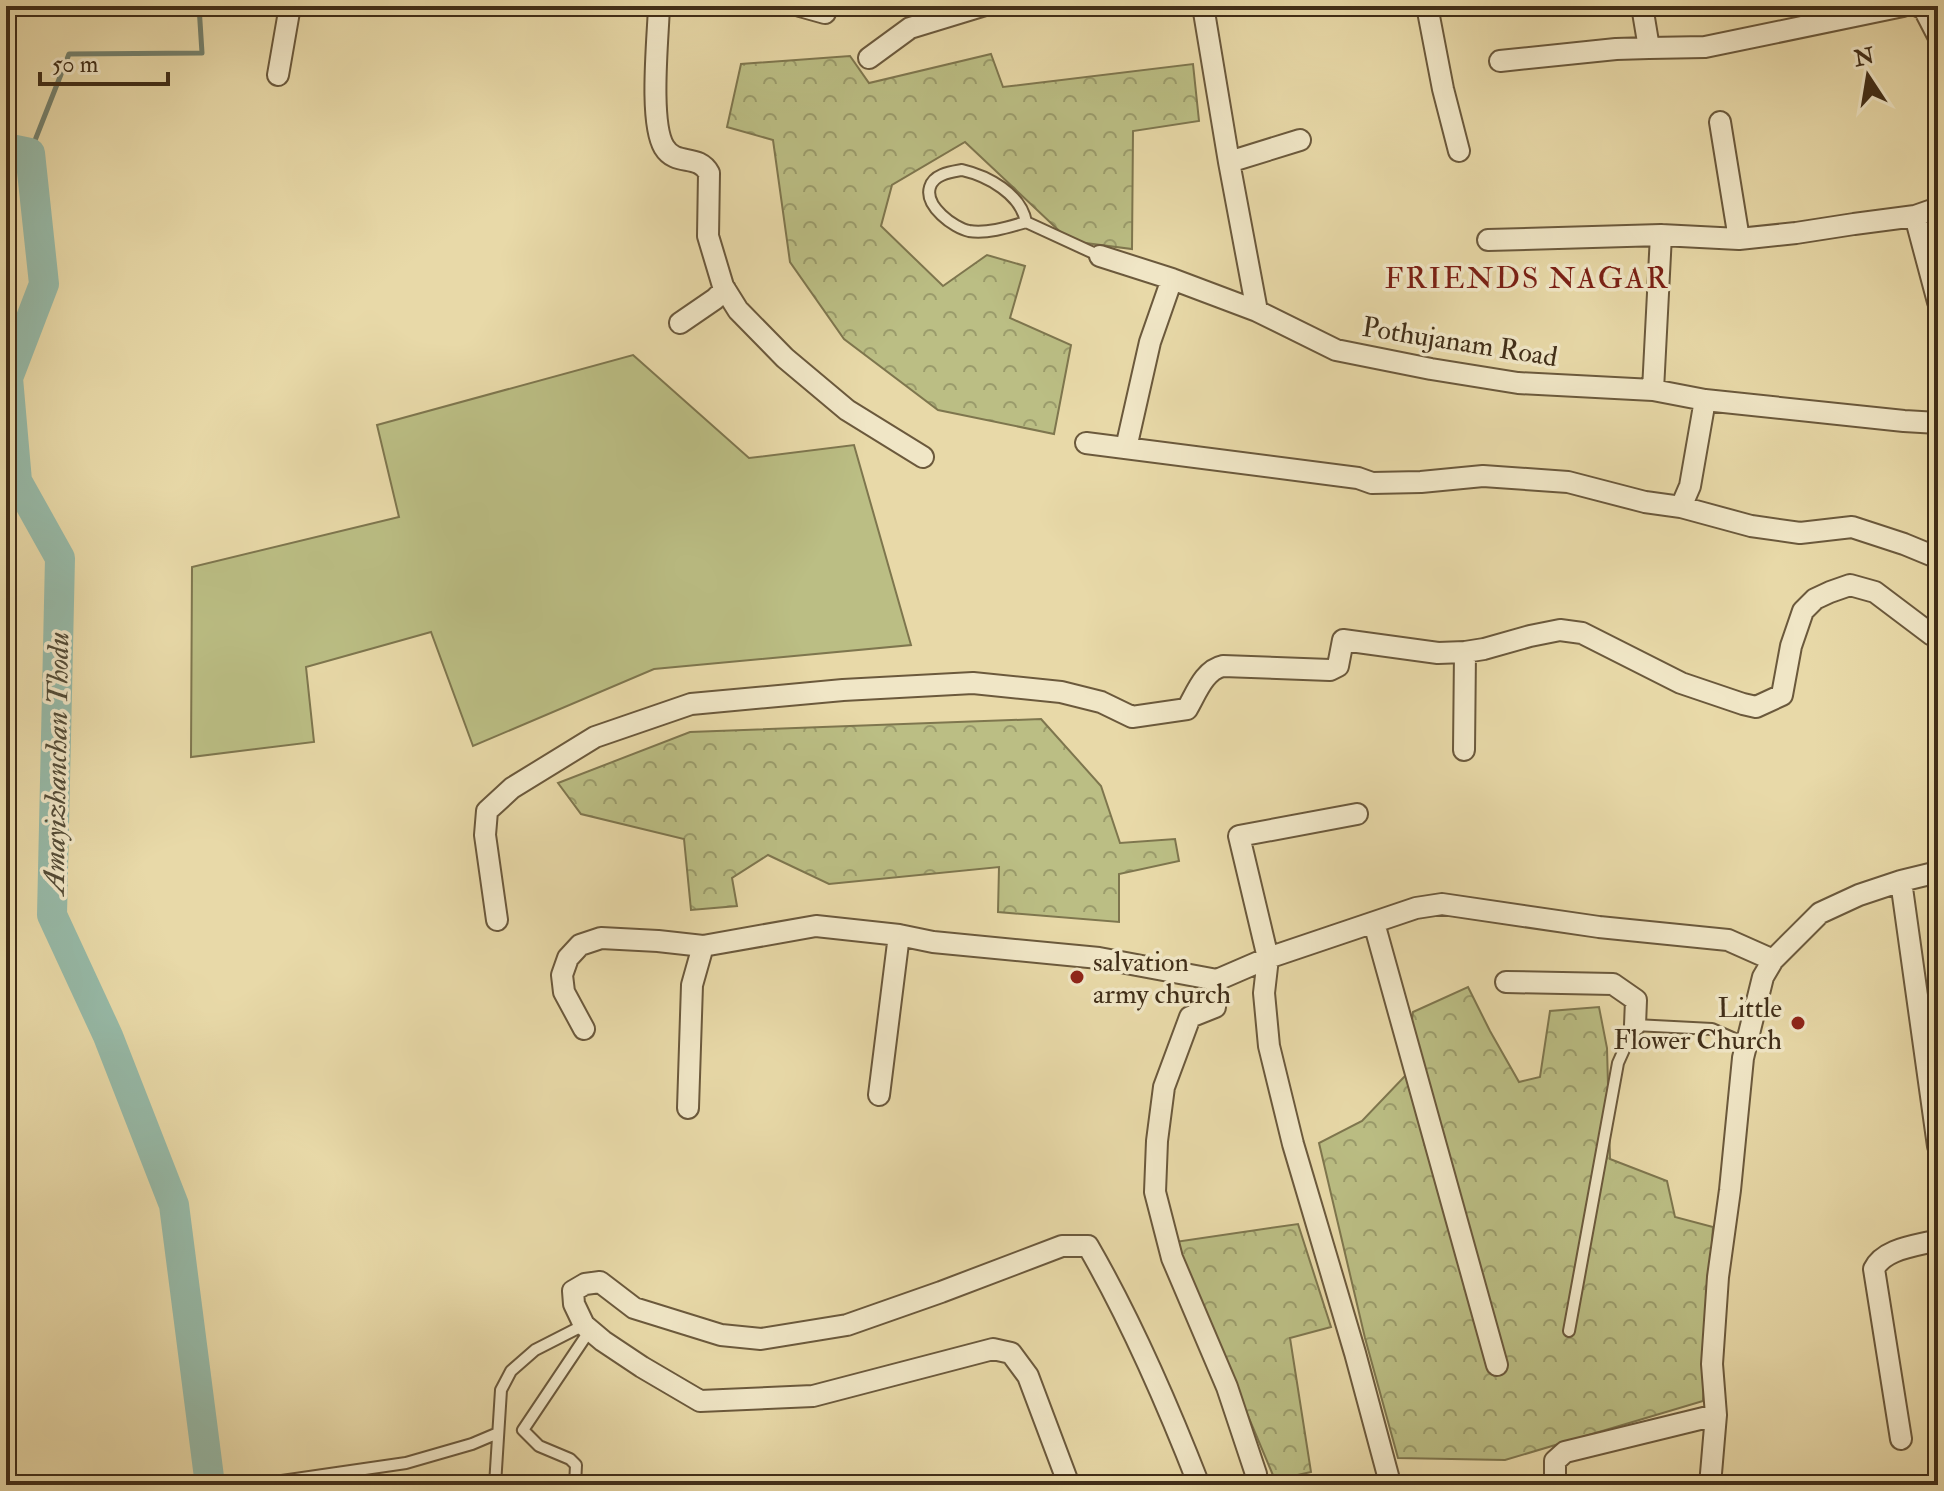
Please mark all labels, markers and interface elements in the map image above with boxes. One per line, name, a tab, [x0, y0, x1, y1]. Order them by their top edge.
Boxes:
scale bar	[40, 36, 168, 86]
north arrow	[1828, 36, 1908, 116]
text: N	[1851, 42, 1877, 73]
text: 50 m	[52, 49, 99, 80]
district label: FRIENDS NAGAR	[1385, 260, 1670, 297]
street label: Pothujanam Road	[1360, 310, 1560, 375]
water label: Amayizhanchan Thodu	[36, 632, 77, 897]
place label: salvation army church	[1093, 945, 1231, 1012]
marker: salvation army church	[1068, 968, 1086, 986]
place label: Little Flower Church	[1613, 991, 1782, 1058]
marker: Little Flower Church	[1789, 1014, 1807, 1032]

